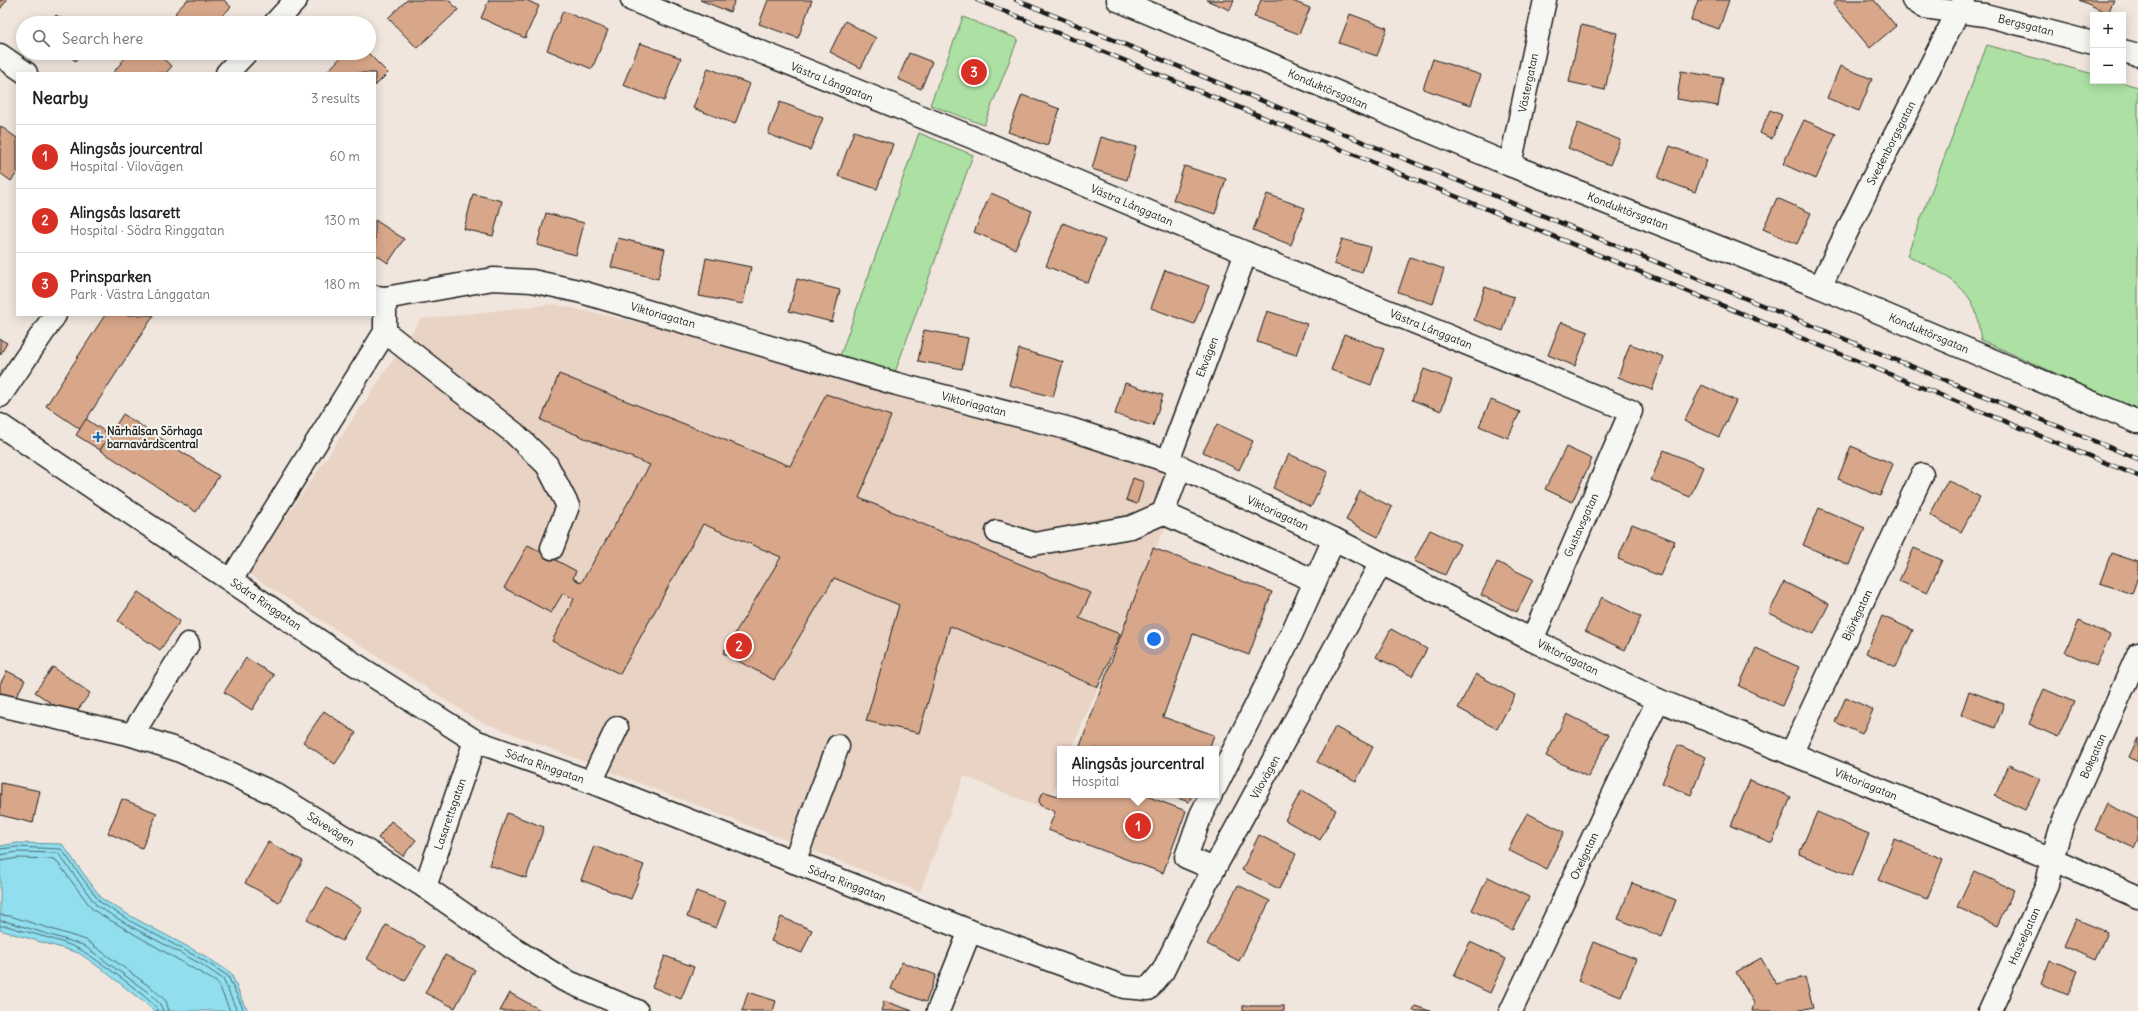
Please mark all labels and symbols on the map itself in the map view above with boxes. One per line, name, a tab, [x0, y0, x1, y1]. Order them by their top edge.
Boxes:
street label: Bergsgatan	[1996, 11, 2056, 39]
street label: Västergatan	[1515, 52, 1541, 114]
pin: 3	[961, 57, 987, 87]
street label: Västra Långgatan	[789, 59, 875, 105]
street label: Konduktörsgatan	[1286, 66, 1370, 112]
street label: Svedenborgsgatan	[1864, 99, 1918, 187]
street label: Västra Långgatan	[1089, 181, 1175, 229]
street label: Konduktörsgatan	[1585, 189, 1671, 233]
street label: Viktoriagatan	[629, 299, 697, 331]
street label: Västra Långgatan	[1388, 306, 1474, 352]
street label: Konduktörsgatan	[1887, 310, 1971, 356]
street label: Ekvägen	[1193, 335, 1221, 379]
street label: Viktoriagatan	[940, 389, 1008, 419]
place label: Närhälsan Sörhaga barnavårdscentral	[107, 424, 203, 451]
marker: Närhälsan Sörhaga barnavårdscentral	[92, 431, 104, 443]
street label: Gustavsgatan	[1561, 491, 1601, 559]
street label: Viktoriagatan	[1245, 493, 1311, 533]
street label: Södra Ringgatan	[228, 575, 304, 633]
street label: Björkgatan	[1839, 587, 1875, 643]
your location	[1144, 629, 1164, 649]
pin: 2	[726, 631, 752, 661]
street label: Viktoriagatan	[1535, 636, 1601, 678]
street label: Bokgatan	[2077, 731, 2109, 781]
street label: Södra Ringgatan	[504, 746, 586, 786]
street label: Vilovägen	[1247, 753, 1283, 801]
street label: Viktoriagatan	[1832, 765, 1900, 803]
street label: Lasarettsgatan	[431, 776, 469, 852]
street label: Sävevägen	[305, 809, 357, 849]
pin: 1	[1125, 811, 1151, 841]
street label: Oxelgatan	[1567, 830, 1601, 882]
street label: Södra Ringgatan	[806, 862, 888, 904]
street label: Hasselgatan	[2005, 905, 2043, 967]

